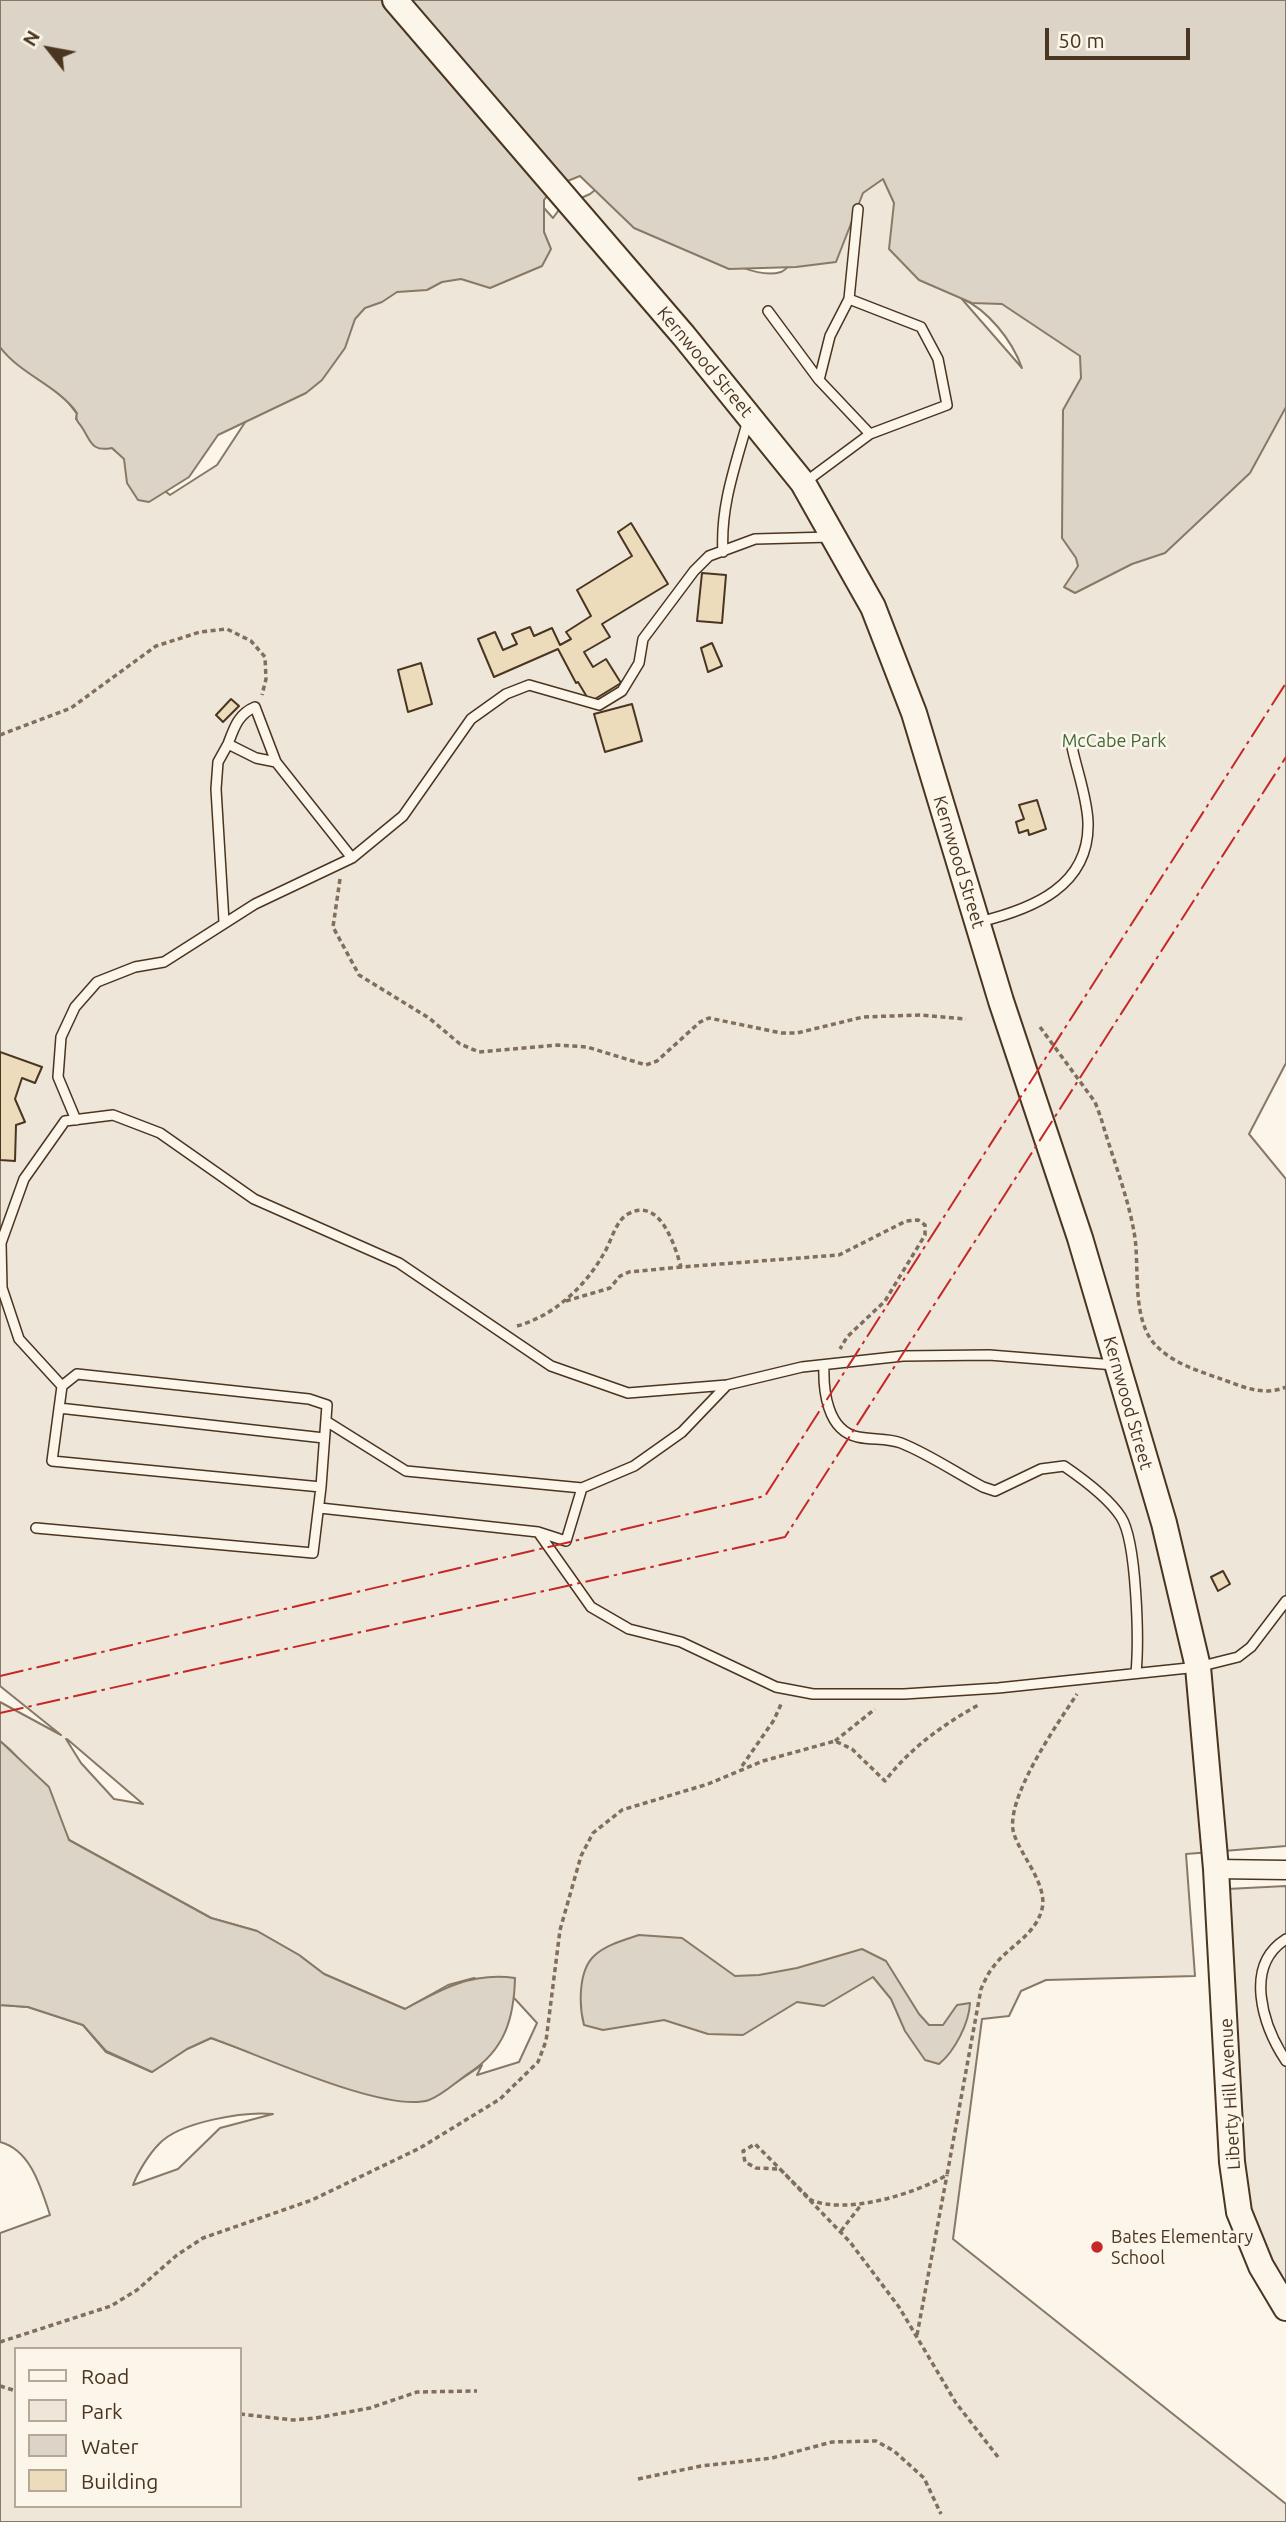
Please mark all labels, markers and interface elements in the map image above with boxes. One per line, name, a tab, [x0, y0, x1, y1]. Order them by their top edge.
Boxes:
north arrow	[14, 14, 84, 84]
scale bar	[1048, 14, 1193, 58]
text: N	[18, 26, 44, 50]
text: 50 m	[1058, 28, 1105, 52]
street label: Kernwood Street	[652, 302, 758, 422]
park label: McCabe Park	[1062, 730, 1166, 752]
street label: Kernwood Street	[929, 793, 989, 931]
street label: Kernwood Street	[1099, 1334, 1157, 1472]
street label: Liberty Hill Avenue	[1215, 2018, 1245, 2170]
place label: Bates Elementary School	[1111, 2226, 1253, 2268]
marker: Bates Elementary School	[1089, 2239, 1105, 2255]
legend	[14, 2347, 242, 2508]
text: Road	[81, 2364, 129, 2388]
text: Park	[81, 2399, 123, 2423]
text: Water	[81, 2434, 139, 2458]
text: Building	[81, 2469, 158, 2493]

